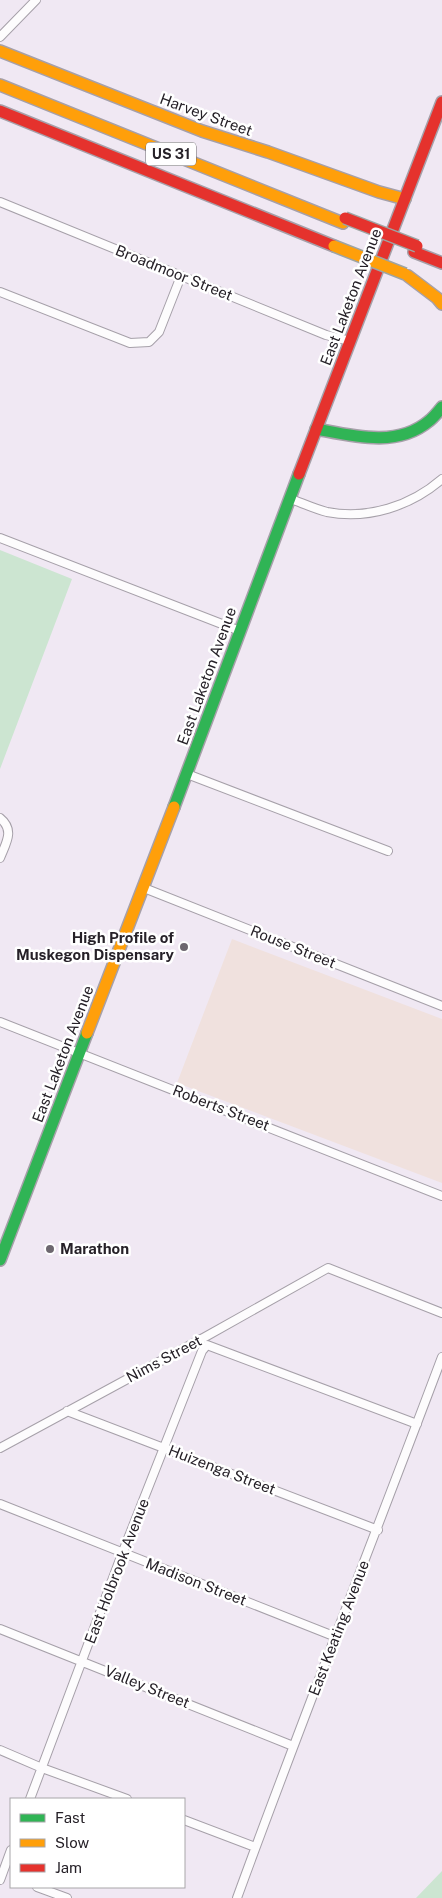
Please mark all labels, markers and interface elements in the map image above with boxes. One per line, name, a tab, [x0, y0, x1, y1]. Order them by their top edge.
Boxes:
street label: Harvey Street	[158, 90, 255, 139]
road number: US 31	[146, 142, 196, 166]
street label: East Laketon Avenue	[317, 226, 384, 368]
street label: Broadmoor Street	[113, 241, 235, 304]
street label: East Laketon Avenue	[174, 605, 239, 747]
street label: Rouse Street	[248, 922, 338, 971]
place label: High Profile of Muskegon Dispensary	[16, 929, 175, 963]
marker: High Profile of Muskegon Dispensary	[178, 941, 190, 953]
street label: East Laketon Avenue	[29, 983, 96, 1125]
street label: Roberts Street	[170, 1081, 272, 1134]
place label: Marathon	[60, 1240, 129, 1257]
marker: Marathon	[44, 1243, 56, 1255]
street label: Nims Street	[123, 1331, 205, 1386]
street label: Huizenga Street	[166, 1441, 278, 1498]
street label: East Holbrook Avenue	[81, 1496, 152, 1646]
street label: Madison Street	[143, 1555, 249, 1609]
street label: East Keating Avenue	[305, 1558, 372, 1698]
street label: Valley Street	[102, 1662, 192, 1711]
legend	[10, 1798, 185, 1888]
text: Fast	[55, 1809, 85, 1826]
text: Slow	[55, 1834, 90, 1851]
text: Jam	[55, 1859, 82, 1876]

